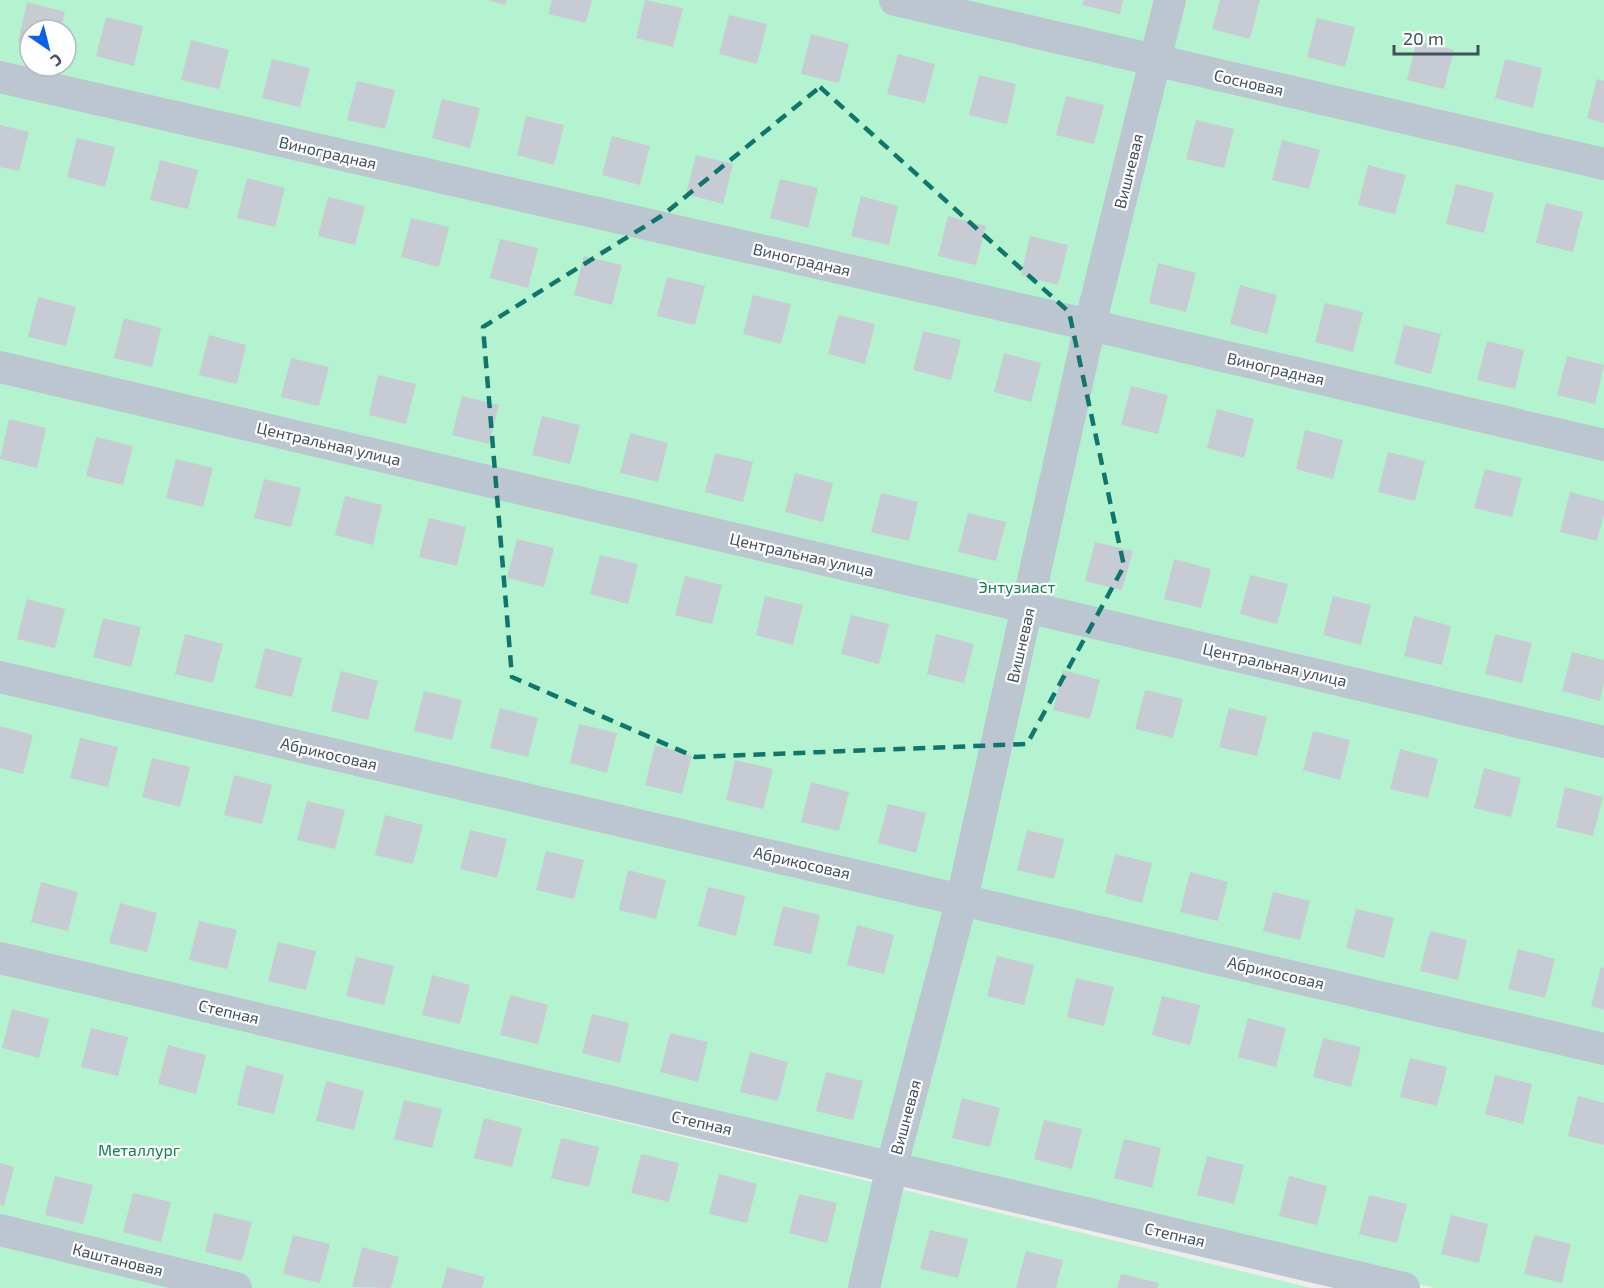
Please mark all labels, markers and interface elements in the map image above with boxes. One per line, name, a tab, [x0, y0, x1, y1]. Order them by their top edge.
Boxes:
north arrow	[18, 18, 78, 78]
scale bar	[1394, 18, 1478, 56]
text: 20 m	[1403, 27, 1444, 49]
text: С	[48, 50, 66, 71]
street label: Сосновая	[1212, 65, 1286, 99]
street label: Виноградная	[277, 132, 379, 172]
street label: Вишневая	[1110, 132, 1146, 210]
street label: Виноградная	[751, 239, 853, 279]
street label: Виноградная	[1225, 348, 1327, 388]
street label: Центральная улица	[255, 417, 403, 470]
street label: Центральная улица	[728, 528, 876, 581]
park label: Энтузиаст	[979, 577, 1056, 597]
street label: Вишневая	[1002, 606, 1038, 684]
street label: Центральная улица	[1201, 638, 1349, 691]
street label: Абрикосовая	[279, 733, 379, 773]
street label: Абрикосовая	[752, 842, 852, 882]
street label: Абрикосовая	[1226, 952, 1326, 992]
street label: Степная	[197, 995, 261, 1027]
street label: Вишневая	[886, 1078, 924, 1156]
street label: Степная	[670, 1106, 734, 1138]
park label: Металлург	[98, 1140, 181, 1160]
street label: Степная	[1143, 1218, 1207, 1250]
street label: Каштановая	[71, 1239, 165, 1279]

